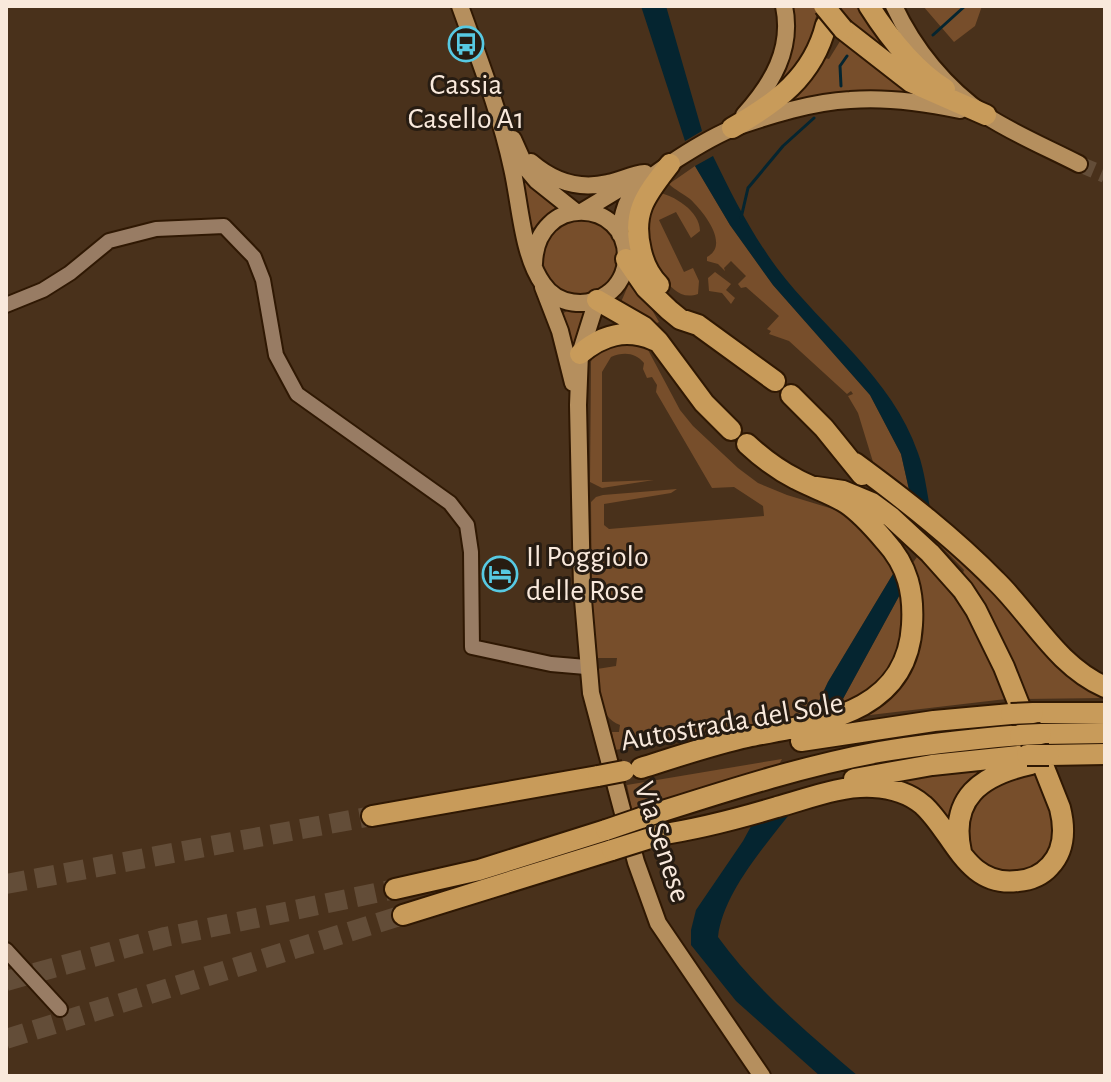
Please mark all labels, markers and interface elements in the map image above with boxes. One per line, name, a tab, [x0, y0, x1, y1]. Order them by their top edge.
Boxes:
bus stop icon: Cassia Casello A1	[447, 25, 485, 63]
place label: Cassia Casello A1	[408, 70, 524, 134]
place label: Il Poggiolo delle Rose	[526, 542, 649, 606]
hotel icon: Il Poggiolo delle Rose	[481, 555, 519, 593]
street label: Autostrada del Sole	[618, 688, 846, 756]
street label: Via Senese	[628, 778, 696, 906]

